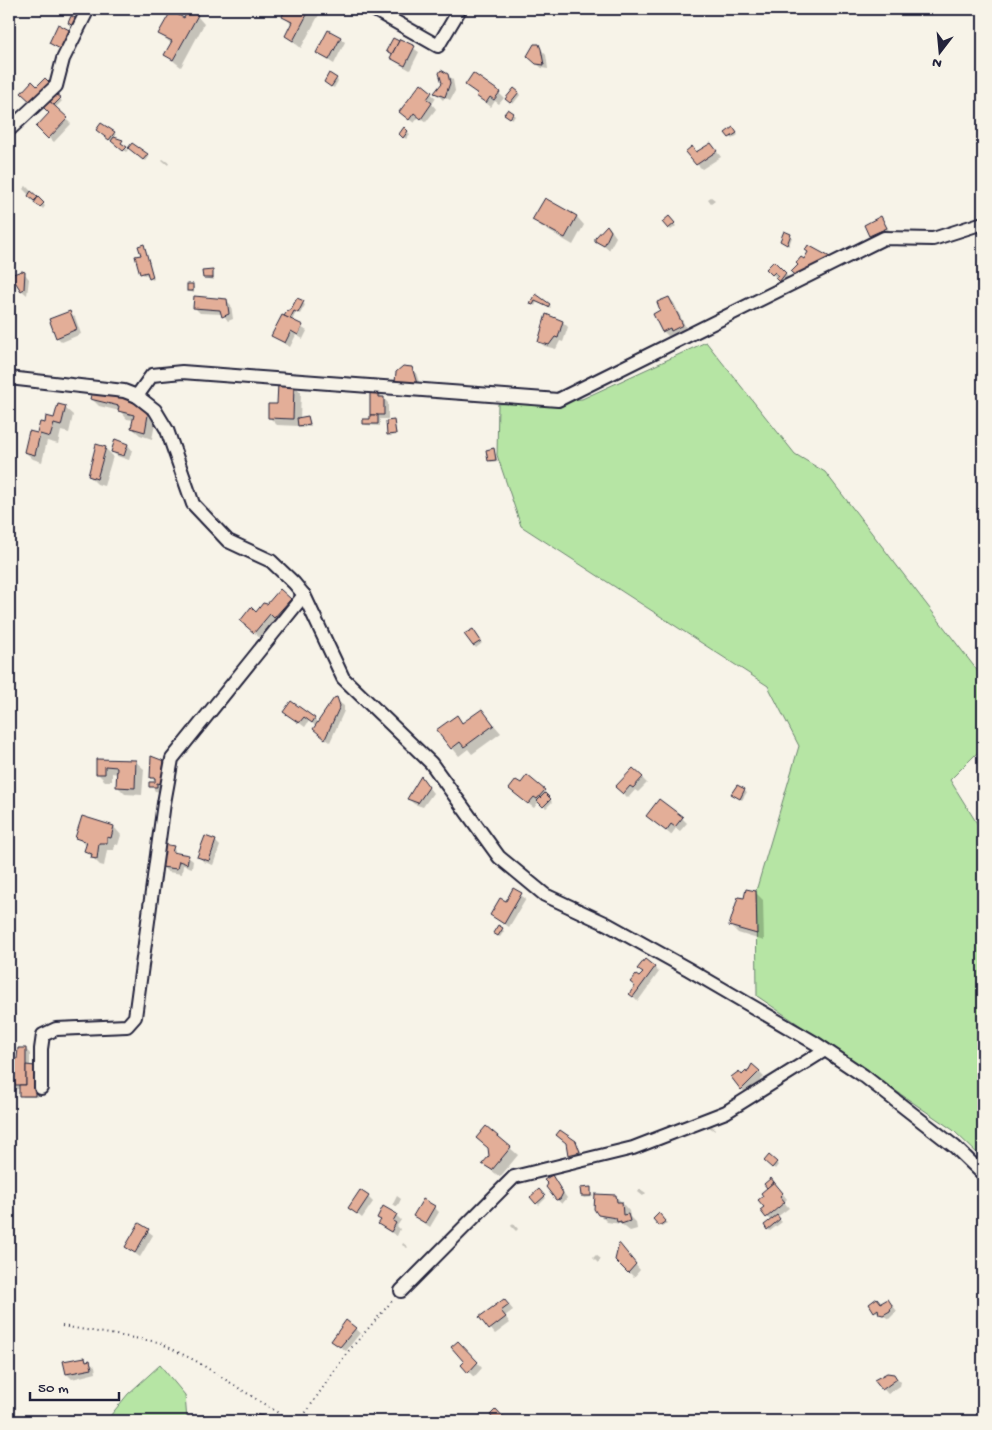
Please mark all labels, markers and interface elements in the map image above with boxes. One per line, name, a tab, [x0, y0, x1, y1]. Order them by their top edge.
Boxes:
north arrow	[914, 28, 964, 78]
text: N	[930, 53, 944, 72]
scale bar	[30, 1370, 119, 1402]
text: 50 m	[38, 1380, 69, 1398]

